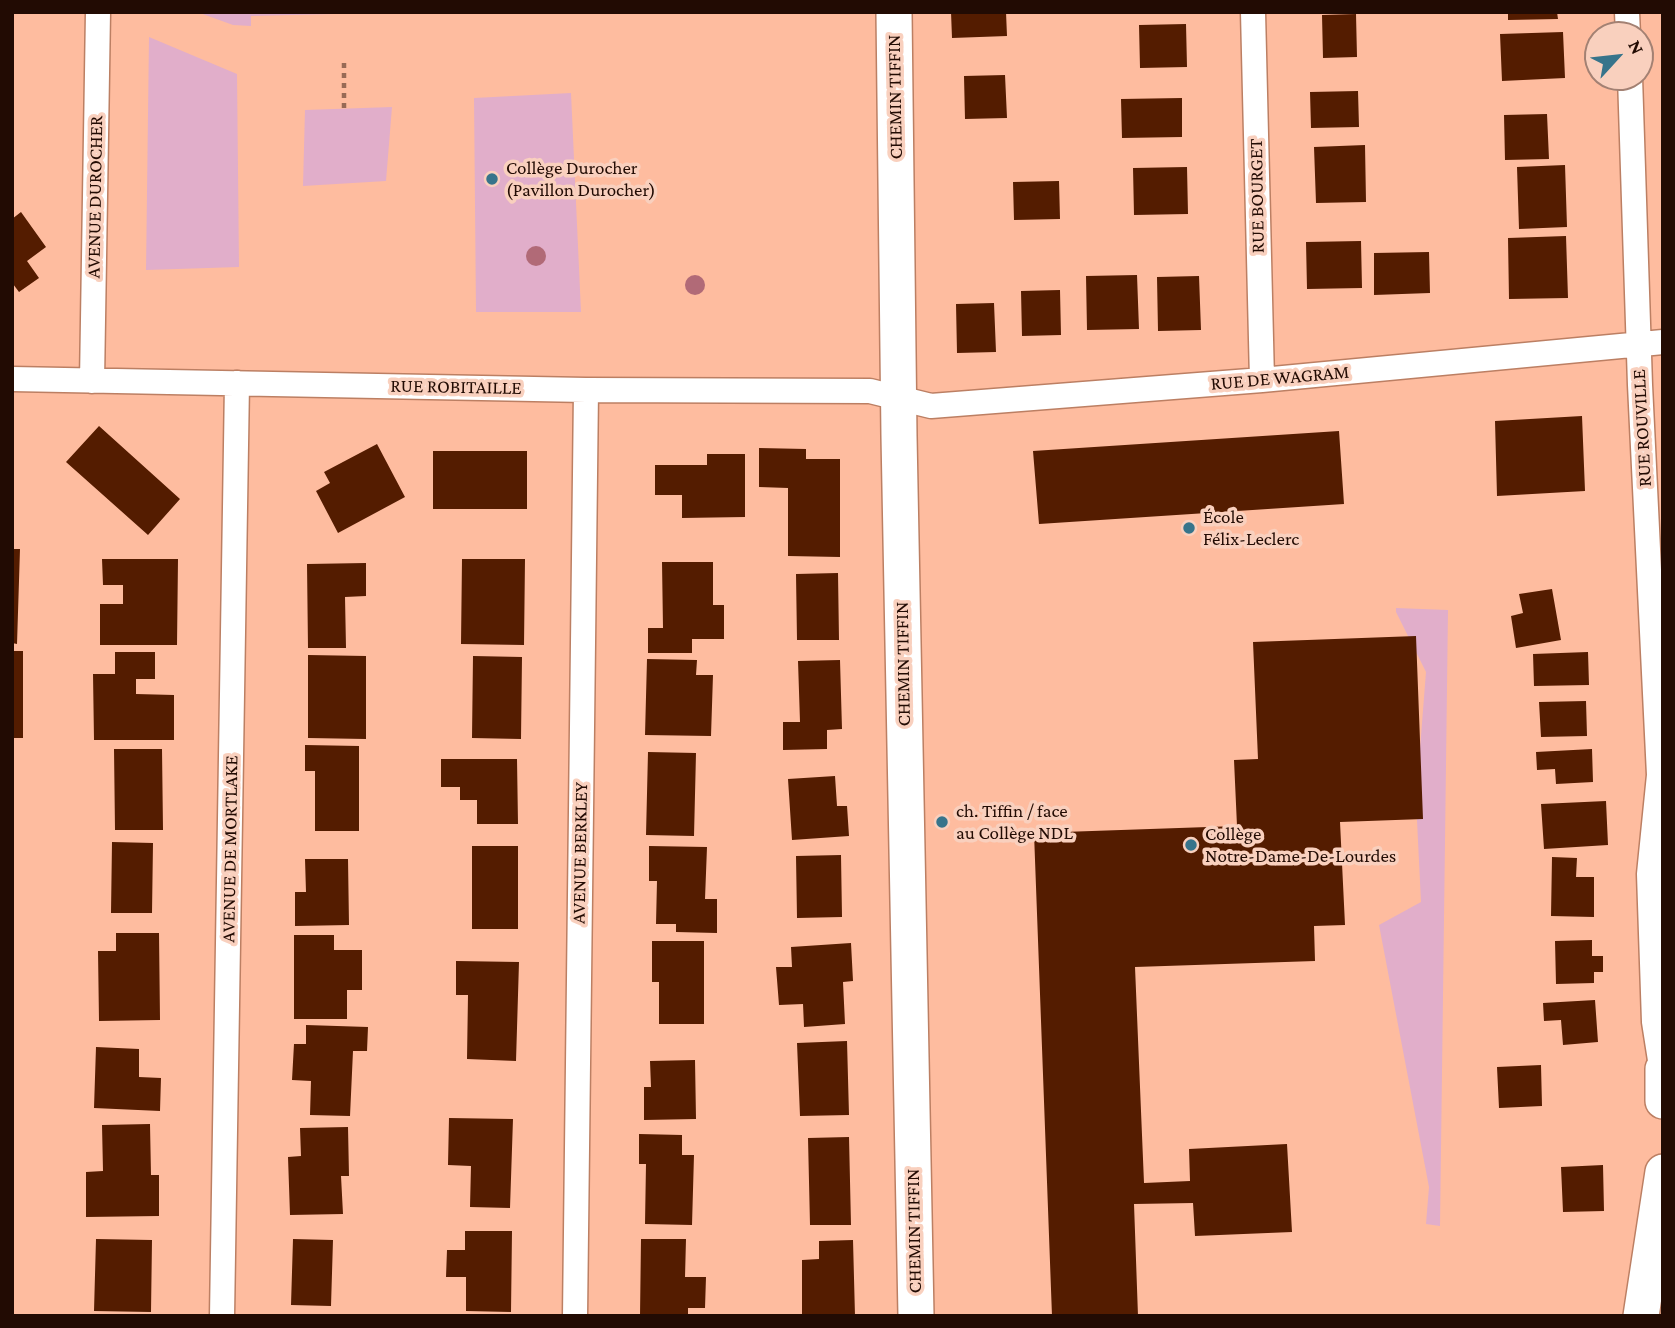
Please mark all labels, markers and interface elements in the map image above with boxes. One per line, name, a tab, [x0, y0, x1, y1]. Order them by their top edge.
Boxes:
north arrow	[1584, 21, 1654, 91]
street label: CHEMIN TIFFIN	[883, 34, 907, 160]
text: N	[1624, 37, 1649, 58]
street label: AVENUE DUROCHER	[82, 115, 108, 279]
street label: RUE BOURGET	[1245, 138, 1269, 254]
place label: Collège Durocher (Pavillon Durocher)	[506, 157, 656, 201]
marker: Collège Durocher (Pavillon Durocher)	[484, 171, 500, 187]
street label: RUE DE WAGRAM	[1210, 361, 1350, 395]
street label: RUE ROUVILLE	[1628, 369, 1656, 487]
street label: RUE ROBITAILLE	[390, 374, 522, 400]
place label: École Félix-Leclerc	[1203, 506, 1299, 550]
marker: École Félix-Leclerc	[1181, 520, 1197, 536]
street label: CHEMIN TIFFIN	[891, 601, 915, 727]
street label: AVENUE DE MORTLAKE	[217, 755, 243, 943]
street label: AVENUE BERKLEY	[567, 782, 593, 924]
place label: ch. Tiffin / face au Collège NDL	[956, 800, 1073, 844]
marker: ch. Tiffin / face au Collège NDL	[934, 814, 950, 830]
place label: Collège Notre-Dame-De-Lourdes	[1205, 823, 1396, 867]
marker: Collège Notre-Dame-De-Lourdes	[1183, 837, 1199, 853]
street label: CHEMIN TIFFIN	[902, 1168, 926, 1294]

